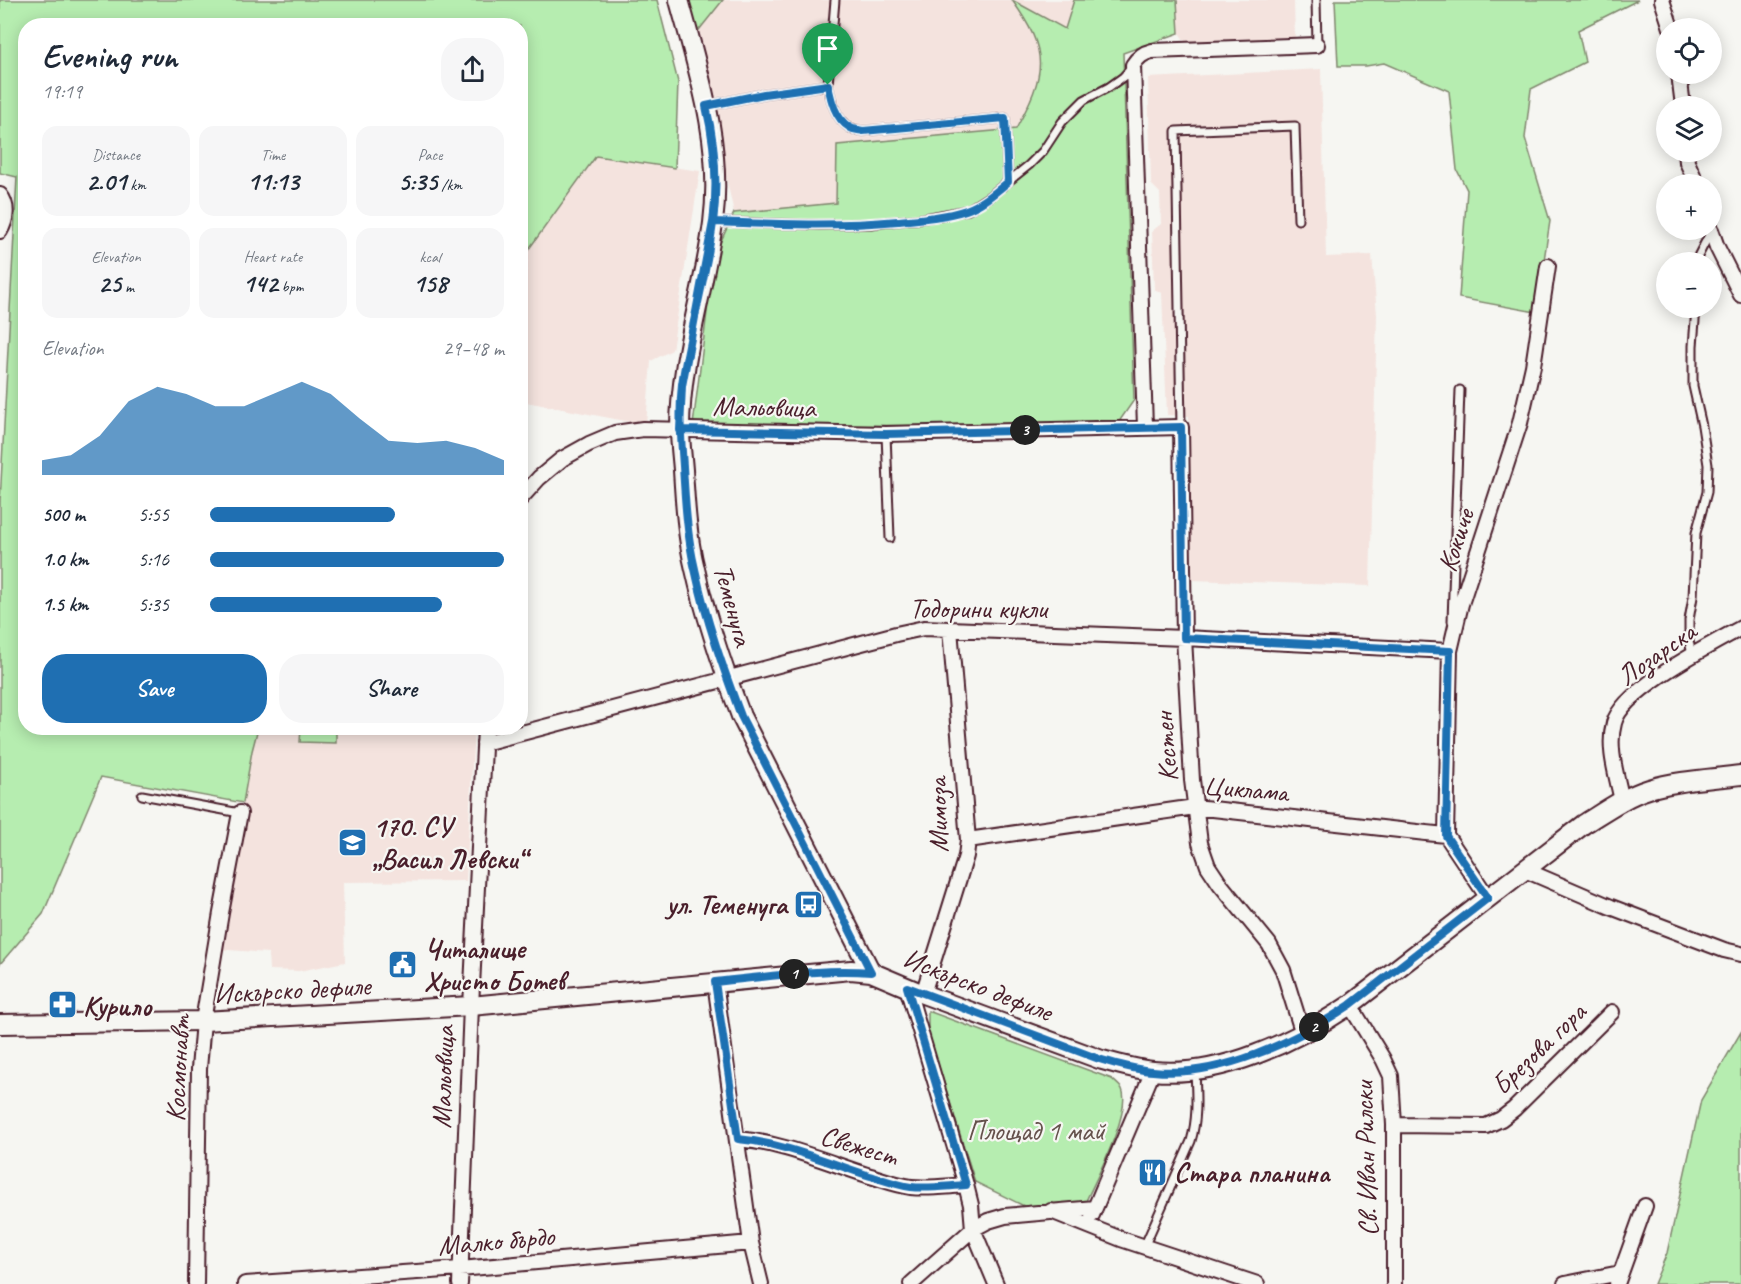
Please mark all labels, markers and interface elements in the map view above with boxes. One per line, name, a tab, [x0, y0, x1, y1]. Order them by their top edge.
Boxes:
map controls	[1656, 18, 1722, 318]
button: locate	[1656, 18, 1722, 84]
pin	[802, 23, 853, 85]
icon: arrive	[811, 32, 844, 65]
text: Evening run	[42, 35, 177, 77]
button: share	[441, 38, 504, 101]
text: 19:19	[42, 79, 82, 104]
button: layers	[1656, 96, 1722, 162]
text: Distance	[92, 145, 140, 165]
text: Time	[261, 145, 285, 165]
text: Pace	[418, 145, 442, 165]
text: 2.01	[86, 165, 126, 198]
text: 11:13	[247, 165, 299, 198]
text: 5:35	[398, 165, 437, 198]
button: +	[1656, 174, 1722, 240]
text: km	[126, 175, 146, 195]
text: /km	[437, 175, 462, 195]
text: Elevation	[91, 247, 141, 267]
text: Heart rate	[244, 247, 302, 267]
text: kcal	[419, 247, 441, 267]
button: −	[1656, 252, 1722, 318]
text: 25	[98, 267, 121, 300]
text: 142	[243, 267, 278, 300]
text: 158	[413, 267, 447, 300]
text: m	[121, 277, 134, 297]
text: bpm	[278, 277, 303, 297]
text: Elevation	[42, 336, 104, 361]
text: 29–48 m	[443, 336, 504, 361]
street label: Мальовица	[712, 388, 817, 425]
pin: 3	[1010, 415, 1040, 445]
text: 3	[1021, 420, 1029, 440]
text: 500 m	[42, 502, 85, 527]
text: 5:55	[138, 502, 169, 527]
street label: Кокиче	[1429, 503, 1483, 576]
text: 1.0 km	[42, 547, 89, 572]
text: 5:16	[138, 547, 169, 572]
street label: Теменуга	[706, 561, 762, 651]
street label: Тодорини кукли	[909, 591, 1050, 626]
text: 1.5 km	[42, 592, 88, 617]
text: 5:35	[138, 592, 169, 617]
street label: Лозарска	[1610, 612, 1705, 694]
button: Save	[42, 654, 267, 723]
button: Share	[279, 654, 504, 723]
street label: Кестен	[1145, 709, 1185, 783]
street label: Циклама	[1202, 767, 1292, 810]
street label: Мимоза	[919, 775, 956, 853]
place label: 170. СУ „Васил Левски“	[373, 809, 531, 876]
school or university icon: 170. СУ „Васил Левски“	[336, 826, 368, 858]
place label: ул. Теменуга	[663, 887, 790, 922]
bus stop icon: ул. Теменуга	[792, 888, 824, 920]
place label: Читалище Христо Ботев	[424, 931, 570, 998]
street label: Искърско дефиле	[898, 940, 1059, 1030]
public building icon: Читалище Христо Ботев	[387, 948, 419, 980]
pin: 1	[779, 959, 809, 989]
text: 1	[790, 964, 798, 984]
street label: Искърско дефиле	[213, 968, 373, 1011]
place label: Курило	[83, 988, 154, 1023]
pharmacy icon: Курило	[46, 989, 78, 1021]
street label: Брезова гора	[1484, 993, 1594, 1102]
street label: Космонавт	[157, 1012, 198, 1122]
pin: 2	[1299, 1012, 1329, 1042]
text: 2	[1310, 1017, 1318, 1037]
street label: Мальовица	[423, 1023, 462, 1129]
street label: Св. Иван Рилски	[1345, 1078, 1386, 1237]
park label: Площад 1 май	[967, 1113, 1106, 1148]
street label: Свежест	[816, 1117, 903, 1174]
place label: Стара планина	[1174, 1155, 1331, 1190]
restaurant icon: Стара планина	[1137, 1156, 1169, 1188]
street label: Малко бърдо	[436, 1218, 558, 1263]

